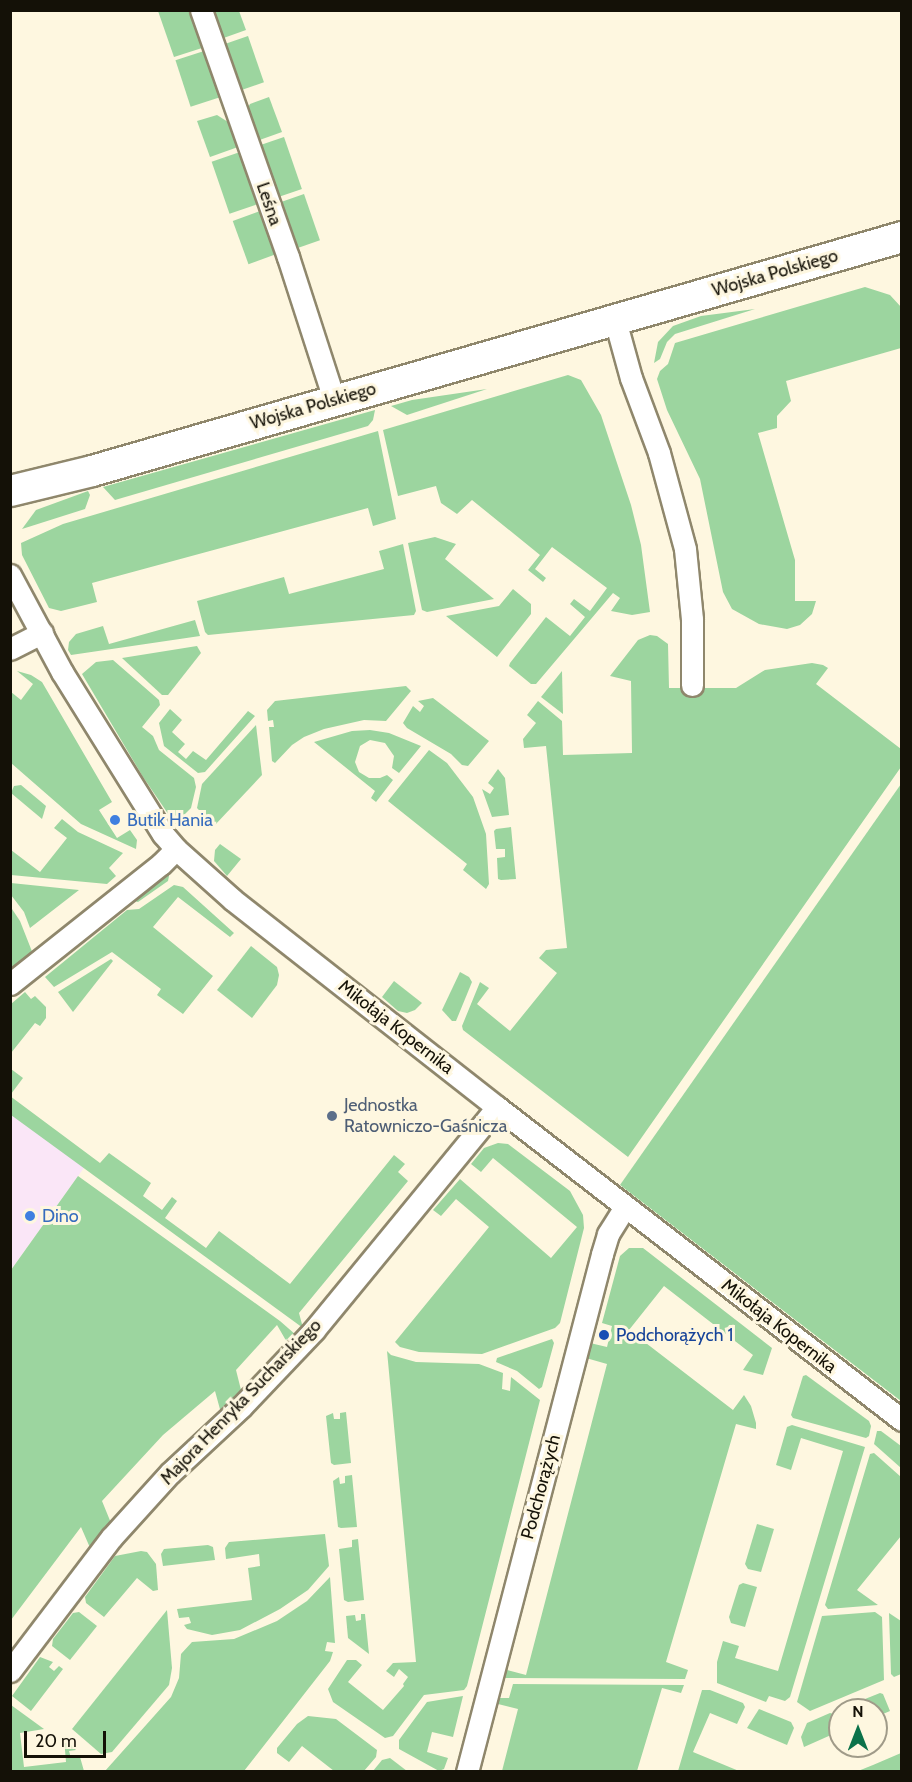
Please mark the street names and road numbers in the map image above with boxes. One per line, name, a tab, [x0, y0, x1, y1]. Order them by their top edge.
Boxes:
street label: Leśna	[252, 180, 286, 228]
street label: Wojska Polskiego	[710, 245, 840, 301]
street label: Wojska Polskiego	[248, 378, 378, 434]
street label: Mikołaja Kopernika	[334, 975, 458, 1079]
street label: Mikołaja Kopernika	[717, 1274, 841, 1378]
street label: Majora Henryka Sucharskiego	[156, 1315, 326, 1489]
street label: Podchorążych	[517, 1432, 565, 1542]

